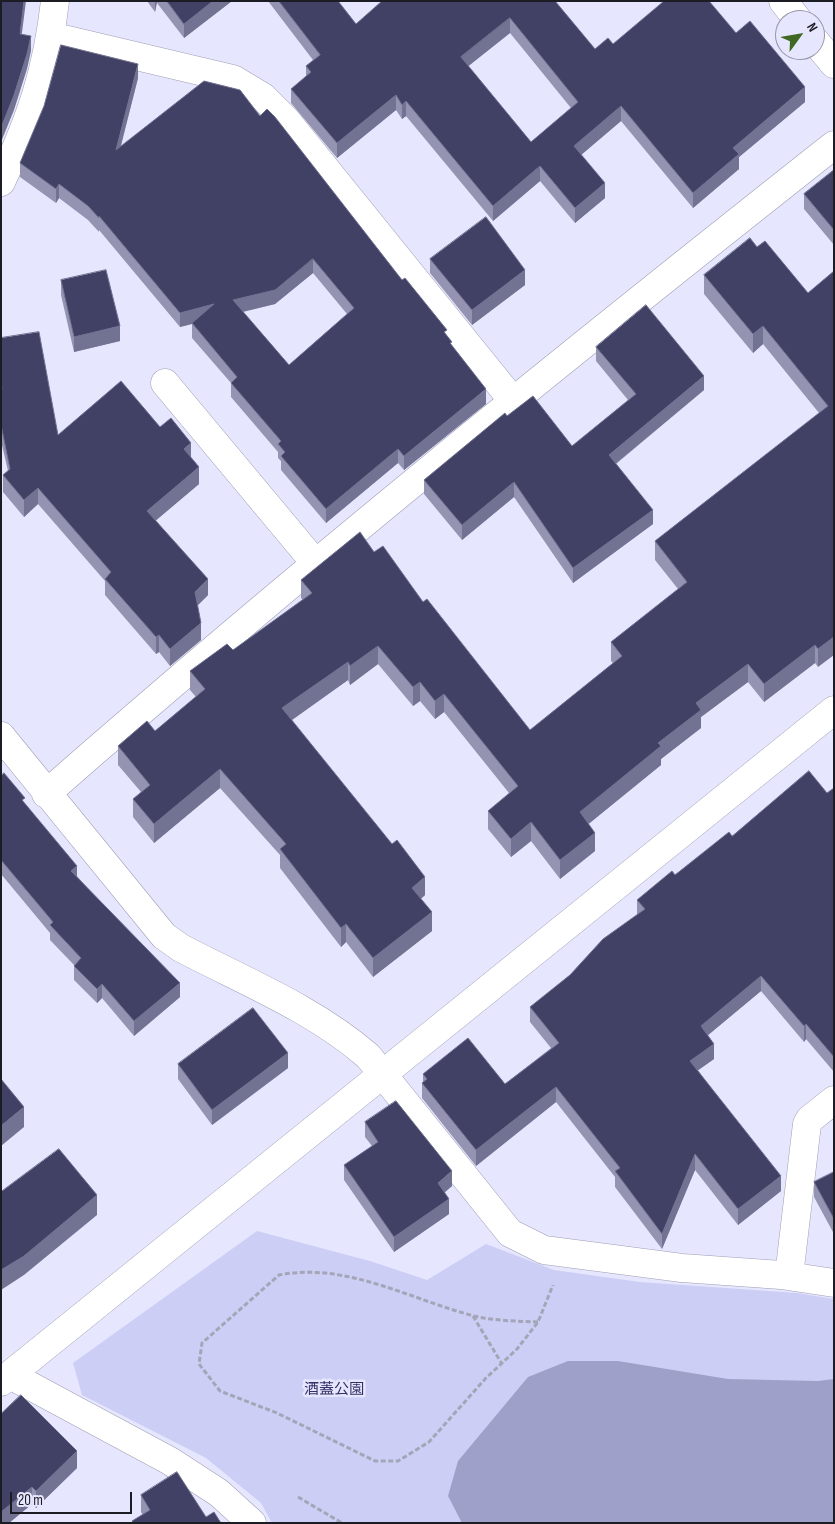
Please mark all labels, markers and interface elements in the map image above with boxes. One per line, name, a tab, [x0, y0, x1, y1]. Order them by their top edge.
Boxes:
north arrow	[775, 10, 825, 60]
text: N	[803, 20, 821, 35]
park label: 酒蓋公園	[304, 1381, 364, 1399]
scale bar	[12, 1482, 135, 1514]
text: 20 m	[18, 1491, 43, 1510]

